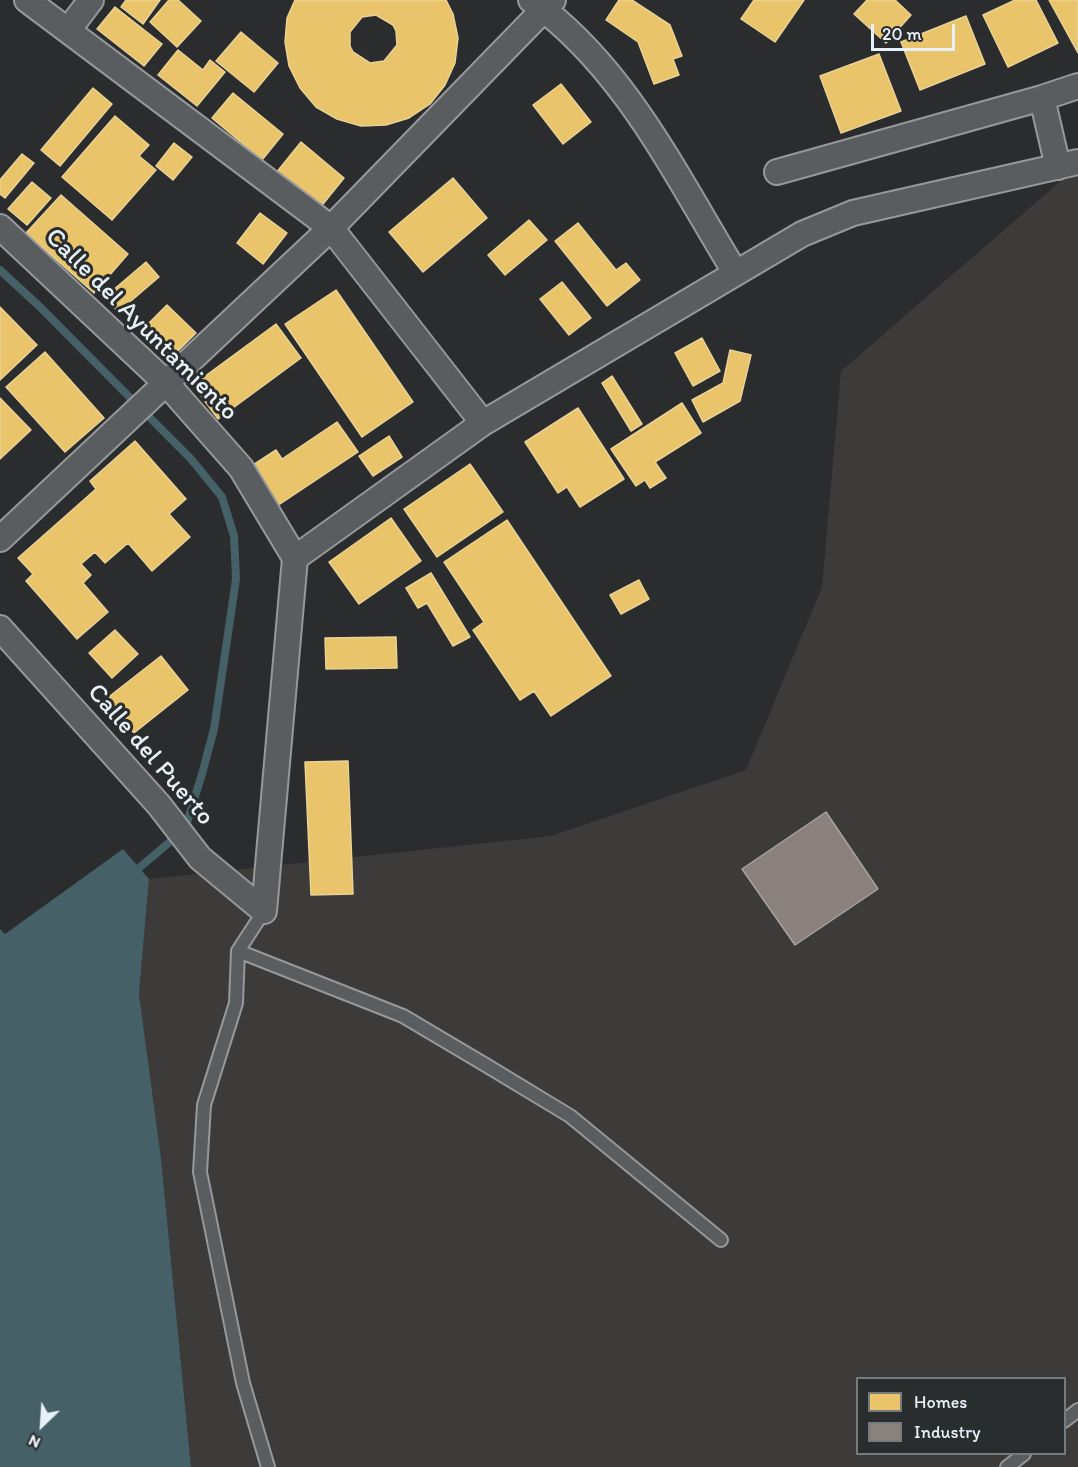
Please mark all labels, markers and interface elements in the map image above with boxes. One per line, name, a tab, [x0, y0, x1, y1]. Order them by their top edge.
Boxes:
scale bar	[874, 12, 958, 50]
text: 20 m	[882, 23, 922, 45]
street label: Calle del Ayuntamiento	[38, 222, 244, 428]
street label: Calle del Puerto	[80, 678, 220, 832]
legend	[856, 1377, 1066, 1455]
text: Homes	[914, 1391, 967, 1413]
north arrow	[12, 1395, 72, 1455]
text: Industry	[914, 1421, 981, 1443]
text: N	[25, 1431, 43, 1453]

